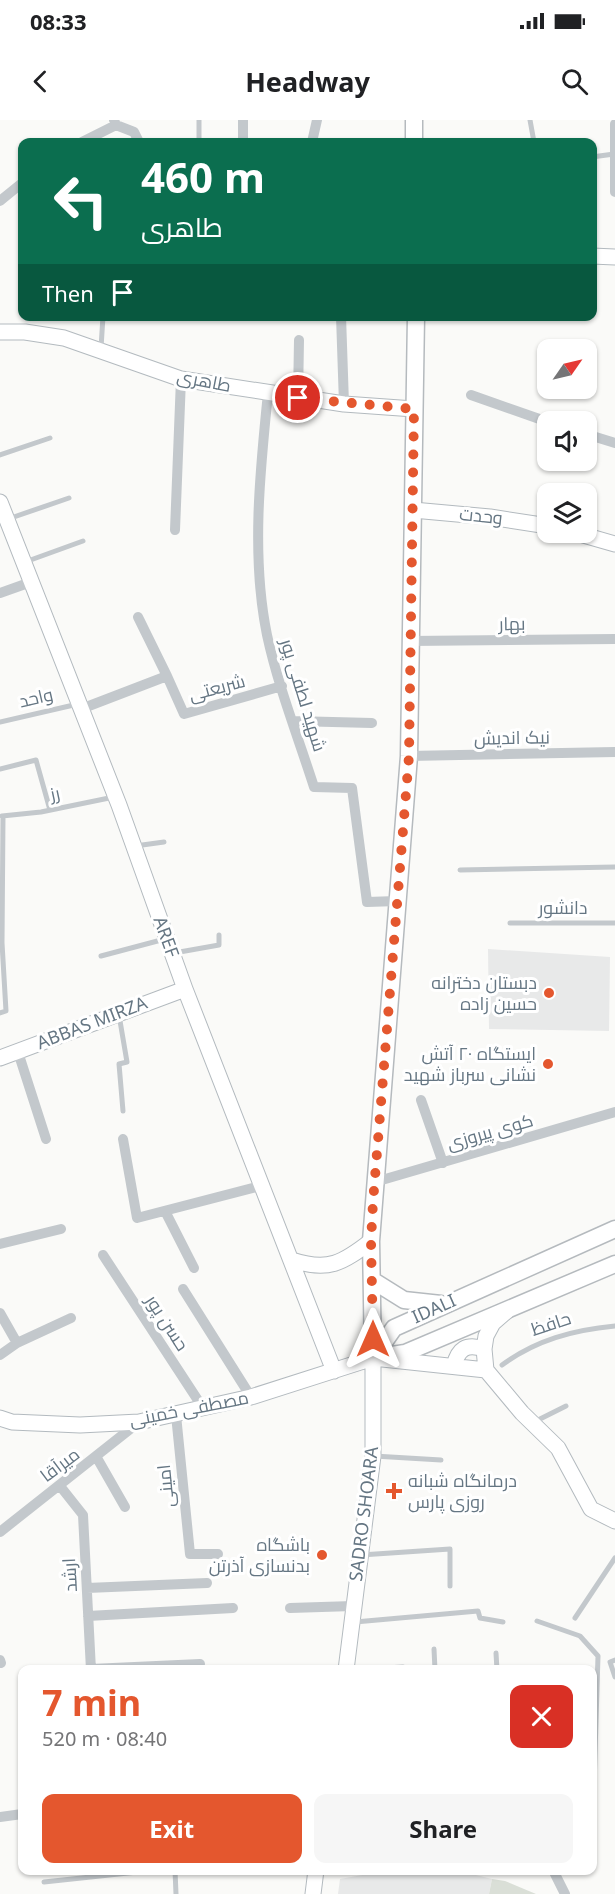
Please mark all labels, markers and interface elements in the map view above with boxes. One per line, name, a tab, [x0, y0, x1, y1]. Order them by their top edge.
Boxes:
text: 08:33	[30, 6, 87, 36]
text: Headway	[245, 63, 370, 100]
icon: back	[24, 65, 57, 98]
icon: search	[558, 65, 591, 98]
text: 460 m	[141, 148, 265, 205]
icon: left	[42, 162, 120, 240]
text: طاهری	[141, 208, 223, 245]
icon: arrive	[106, 276, 139, 309]
text: Then	[42, 278, 94, 308]
north arrow	[537, 339, 597, 399]
map controls	[537, 339, 597, 543]
street label: طاهری	[175, 363, 233, 397]
pin	[272, 372, 323, 423]
icon: arrive	[281, 381, 314, 414]
button: sound	[537, 411, 597, 471]
button: layers	[537, 483, 597, 543]
street label: وحدت	[458, 501, 504, 529]
street label: بهار	[497, 611, 526, 635]
street label: شهید لطفی پور	[274, 634, 333, 754]
street label: شریعتی	[186, 668, 248, 706]
street label: واحد	[16, 681, 55, 713]
street label: نیک اندیش	[474, 724, 550, 750]
street label: رز	[47, 780, 62, 806]
street label: دانشور	[538, 895, 587, 919]
street label: AREF	[148, 913, 185, 961]
place label: دبستان دخترانه حسین زاده	[431, 970, 537, 1015]
marker: دبستان دخترانه حسین زاده	[542, 986, 556, 1000]
street label: ABBAS MIRZA	[33, 990, 151, 1054]
place label: ایستگاه ۲۰ آتش نشانی سرباز شهید	[404, 1041, 536, 1086]
marker: ایستگاه ۲۰ آتش نشانی سرباز شهید	[541, 1057, 555, 1071]
street label: کوی پیروزی	[444, 1107, 536, 1156]
street label: IDALI	[408, 1288, 459, 1328]
street label: حسن پور	[139, 1289, 195, 1356]
street label: حافظ	[528, 1305, 574, 1341]
position arrow	[341, 1307, 405, 1371]
street label: مصطفی خمینی	[127, 1385, 251, 1431]
street label: میرآقا	[35, 1442, 84, 1487]
street label: SADRO SHOARA	[343, 1445, 383, 1583]
street label: امینی	[151, 1464, 179, 1509]
place label: درمانگاه شبانه روزی پارس	[408, 1468, 517, 1514]
marker: درمانگاه شبانه روزی پارس	[385, 1482, 403, 1500]
place label: باشگاه بدنسازی آذرتن	[209, 1532, 310, 1577]
marker: باشگاه بدنسازی آذرتن	[315, 1548, 329, 1562]
street label: ارشد	[56, 1557, 82, 1593]
text: 7 min	[42, 1678, 141, 1727]
button: close	[510, 1685, 573, 1748]
text: 520 m · 08:40	[42, 1725, 167, 1752]
button: Exit	[42, 1794, 302, 1863]
button: Share	[314, 1794, 573, 1863]

